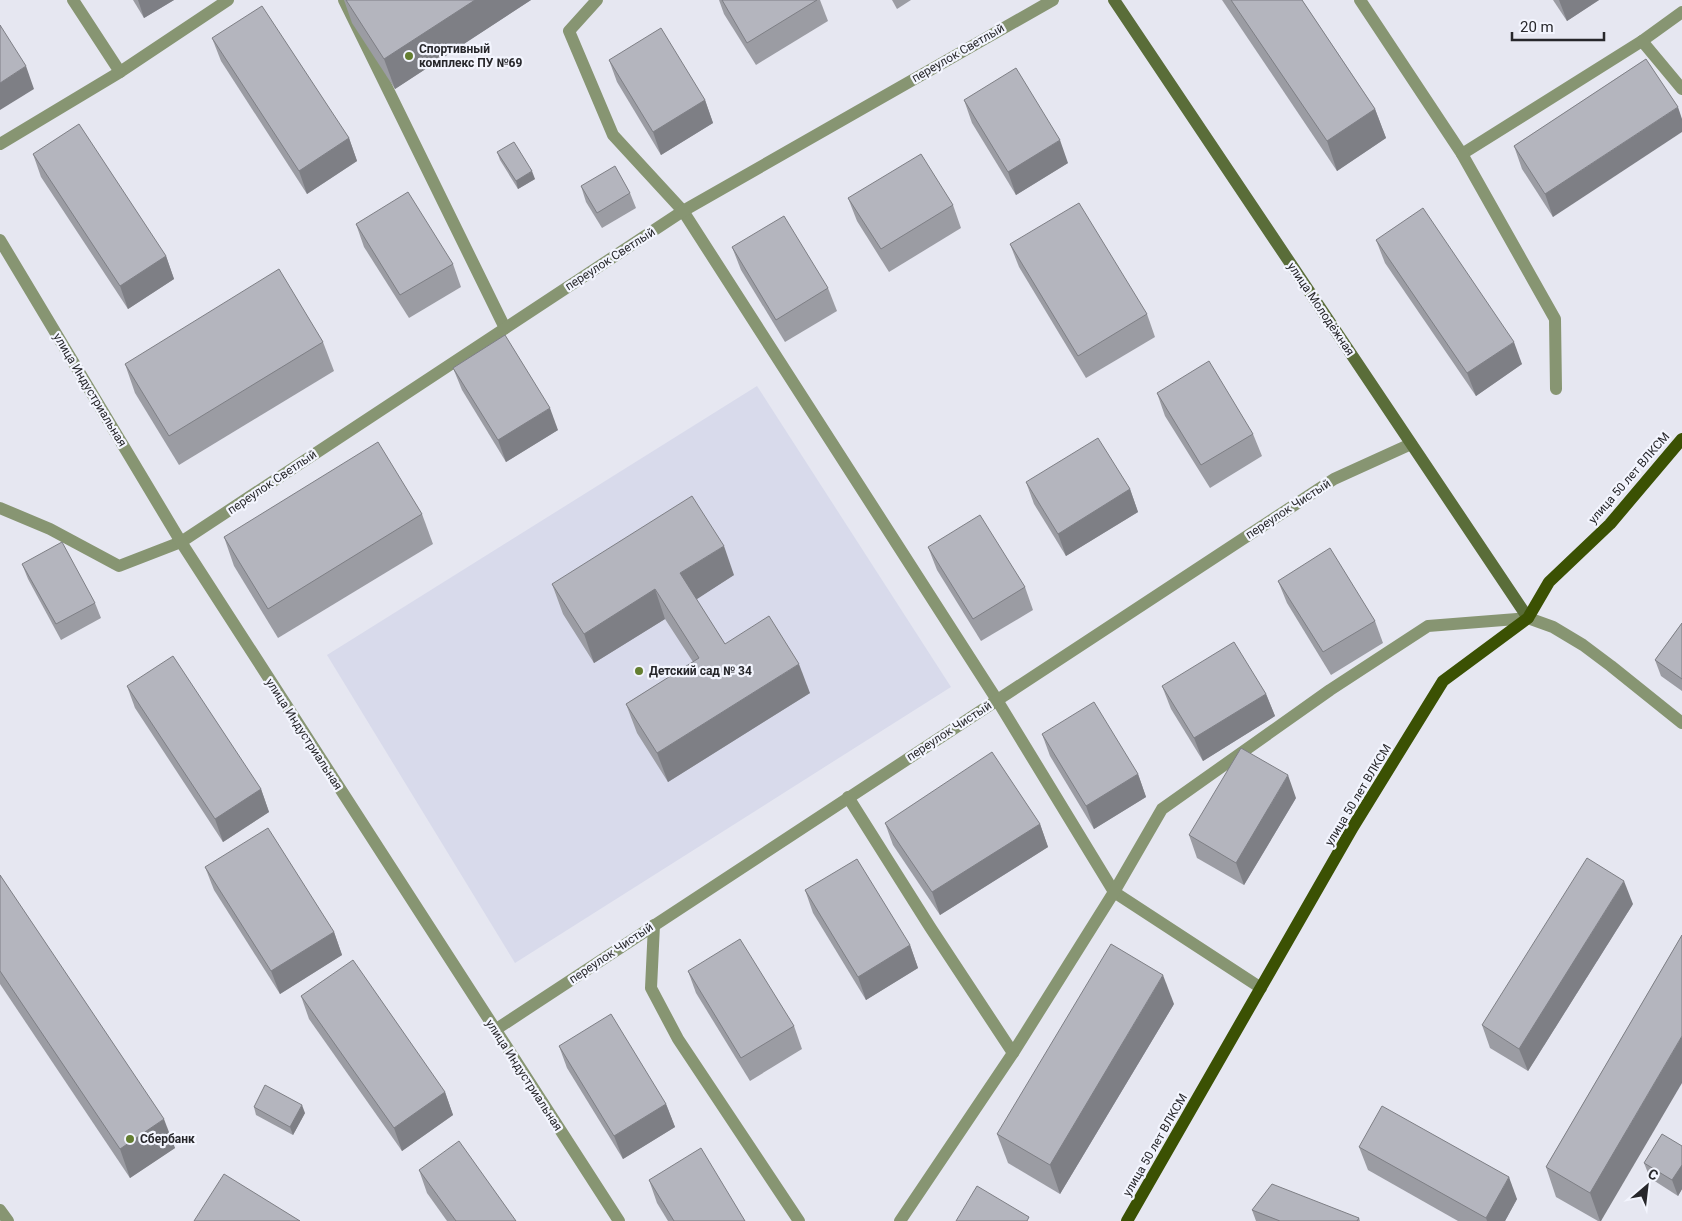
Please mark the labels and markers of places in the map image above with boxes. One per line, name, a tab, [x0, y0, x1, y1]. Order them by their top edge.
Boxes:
place label: Спортивный комплекс ПУ №69	[419, 42, 522, 70]
marker: Спортивный комплекс ПУ №69	[403, 50, 415, 62]
place label: Детский сад № 34	[649, 664, 752, 678]
marker: Детский сад № 34	[633, 665, 645, 677]
place label: Сбербанк	[140, 1132, 195, 1146]
marker: Сбербанк	[124, 1133, 136, 1145]

